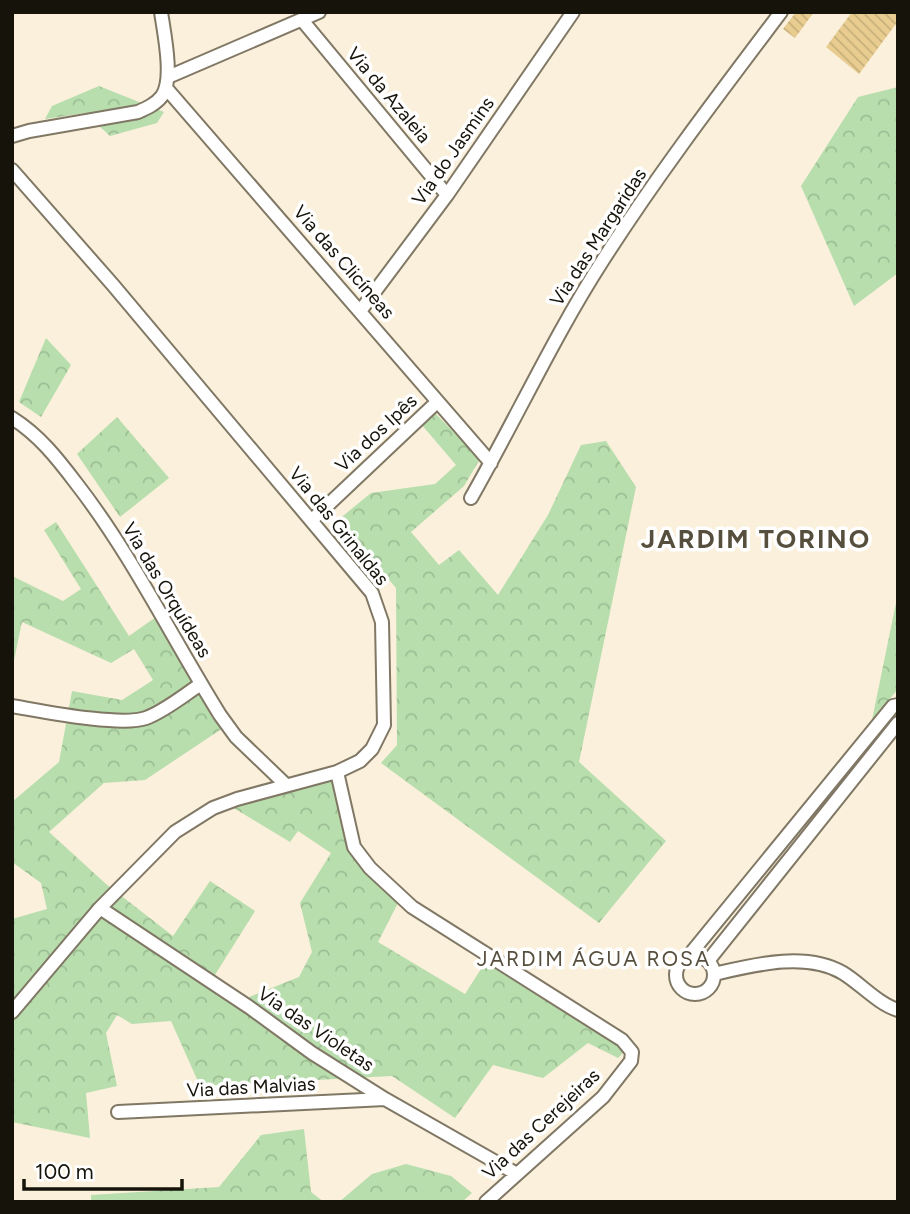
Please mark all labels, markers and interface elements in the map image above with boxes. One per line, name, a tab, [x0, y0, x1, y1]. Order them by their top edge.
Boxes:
street label: Via da Azaleia	[342, 42, 436, 148]
street label: Via do Jasmins	[407, 92, 499, 210]
street label: Via das Margaridas	[545, 164, 651, 310]
street label: Via das Clicíneas	[288, 201, 400, 324]
street label: Via dos Ipês	[330, 389, 422, 477]
street label: Via das Grinaldas	[284, 462, 394, 590]
street label: Via das Orquídeas	[118, 518, 216, 662]
district label: JARDIM TORINO	[641, 523, 871, 555]
district label: JARDIM ÁGUA ROSA	[477, 946, 711, 971]
street label: Via das Violetas	[254, 982, 379, 1076]
street label: Via das Cerejeiras	[478, 1064, 605, 1184]
street label: Via das Malvias	[186, 1072, 316, 1102]
scale bar	[24, 1148, 182, 1192]
text: 100 m	[35, 1159, 94, 1184]

